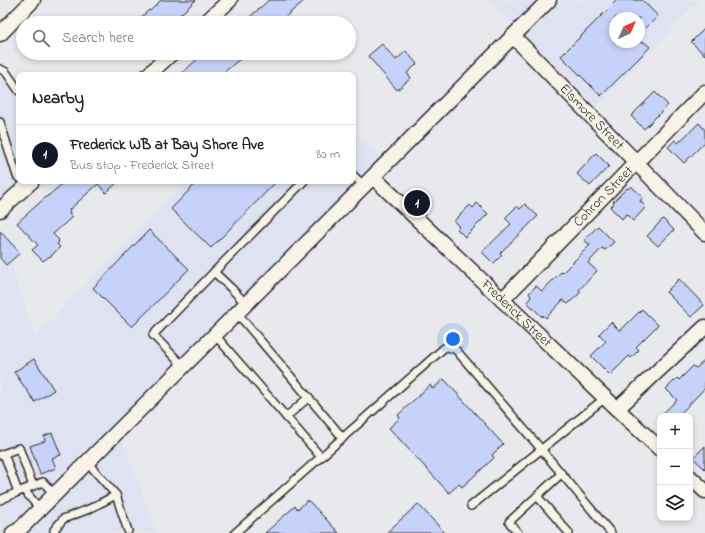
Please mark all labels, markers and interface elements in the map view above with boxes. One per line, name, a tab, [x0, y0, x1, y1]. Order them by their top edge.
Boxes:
north arrow	[609, 12, 645, 48]
search box	[16, 16, 356, 60]
icon: search	[30, 27, 52, 49]
text: Search here	[62, 27, 134, 49]
street label: Elsmore Street	[554, 79, 629, 155]
text: Nearby	[32, 86, 84, 111]
text: Frederick WB at Bay Shore Ave	[70, 134, 264, 156]
text: 1	[43, 145, 47, 164]
text: 80 m	[316, 145, 340, 164]
text: Bus stop · Frederick Street	[70, 156, 214, 175]
street label: Cohron Street	[568, 161, 638, 232]
pin: 1	[404, 188, 430, 218]
street label: Frederick Street	[476, 274, 557, 353]
your location	[443, 329, 463, 349]
map controls	[657, 413, 693, 521]
button: +	[657, 413, 693, 449]
button: −	[657, 449, 693, 485]
button: layers	[657, 485, 693, 521]

